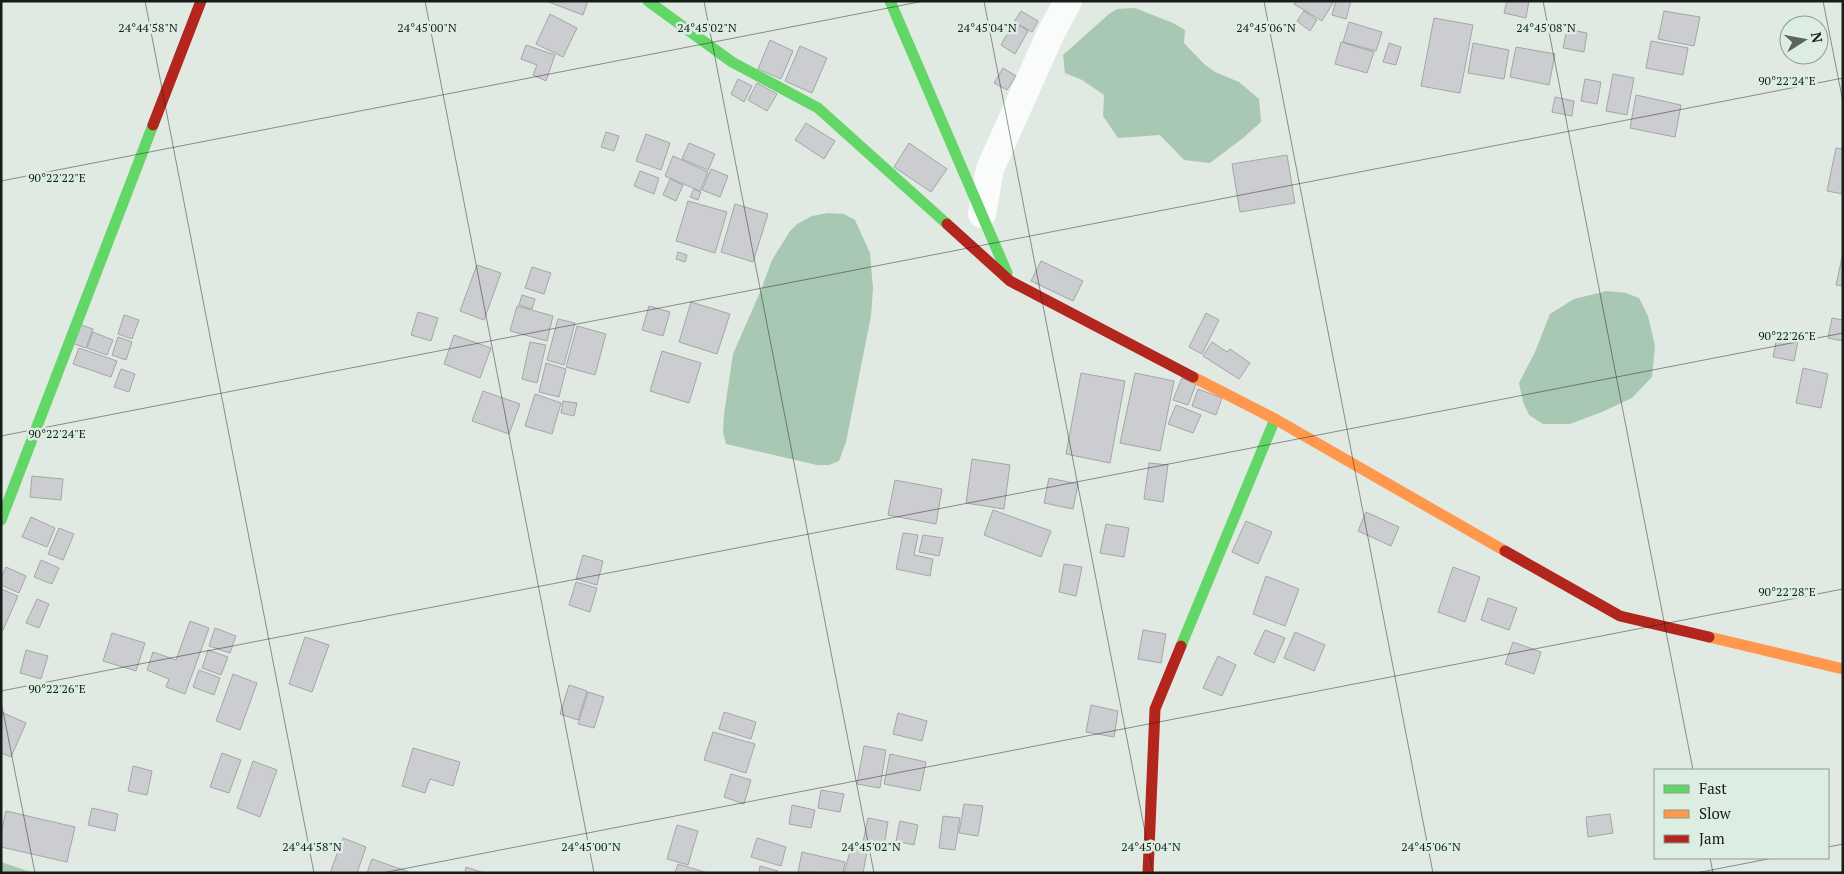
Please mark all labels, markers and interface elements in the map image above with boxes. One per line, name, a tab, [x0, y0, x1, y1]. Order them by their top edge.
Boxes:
north arrow	[1779, 15, 1829, 65]
text: 24°44'58"N	[118, 20, 178, 35]
text: 24°45'00"N	[397, 20, 457, 35]
text: 24°45'02"N	[677, 20, 737, 35]
text: 24°45'04"N	[957, 20, 1017, 35]
text: 24°45'06"N	[1236, 20, 1296, 35]
text: 24°45'08"N	[1516, 20, 1576, 35]
text: N	[1807, 30, 1828, 45]
text: 90°22'24"E	[1758, 73, 1816, 88]
text: 90°22'22"E	[28, 170, 86, 185]
text: 90°22'26"E	[1758, 328, 1816, 343]
text: 90°22'24"E	[28, 426, 86, 441]
text: 90°22'28"E	[1758, 584, 1816, 599]
text: 90°22'26"E	[28, 681, 86, 696]
legend	[1654, 769, 1829, 859]
text: Fast	[1699, 778, 1727, 798]
text: Slow	[1699, 803, 1732, 823]
text: Jam	[1699, 828, 1725, 848]
text: 24°44'58"N	[282, 839, 342, 854]
text: 24°45'00"N	[561, 839, 621, 854]
text: 24°45'02"N	[841, 839, 901, 854]
text: 24°45'04"N	[1121, 839, 1181, 854]
text: 24°45'06"N	[1401, 839, 1461, 854]

